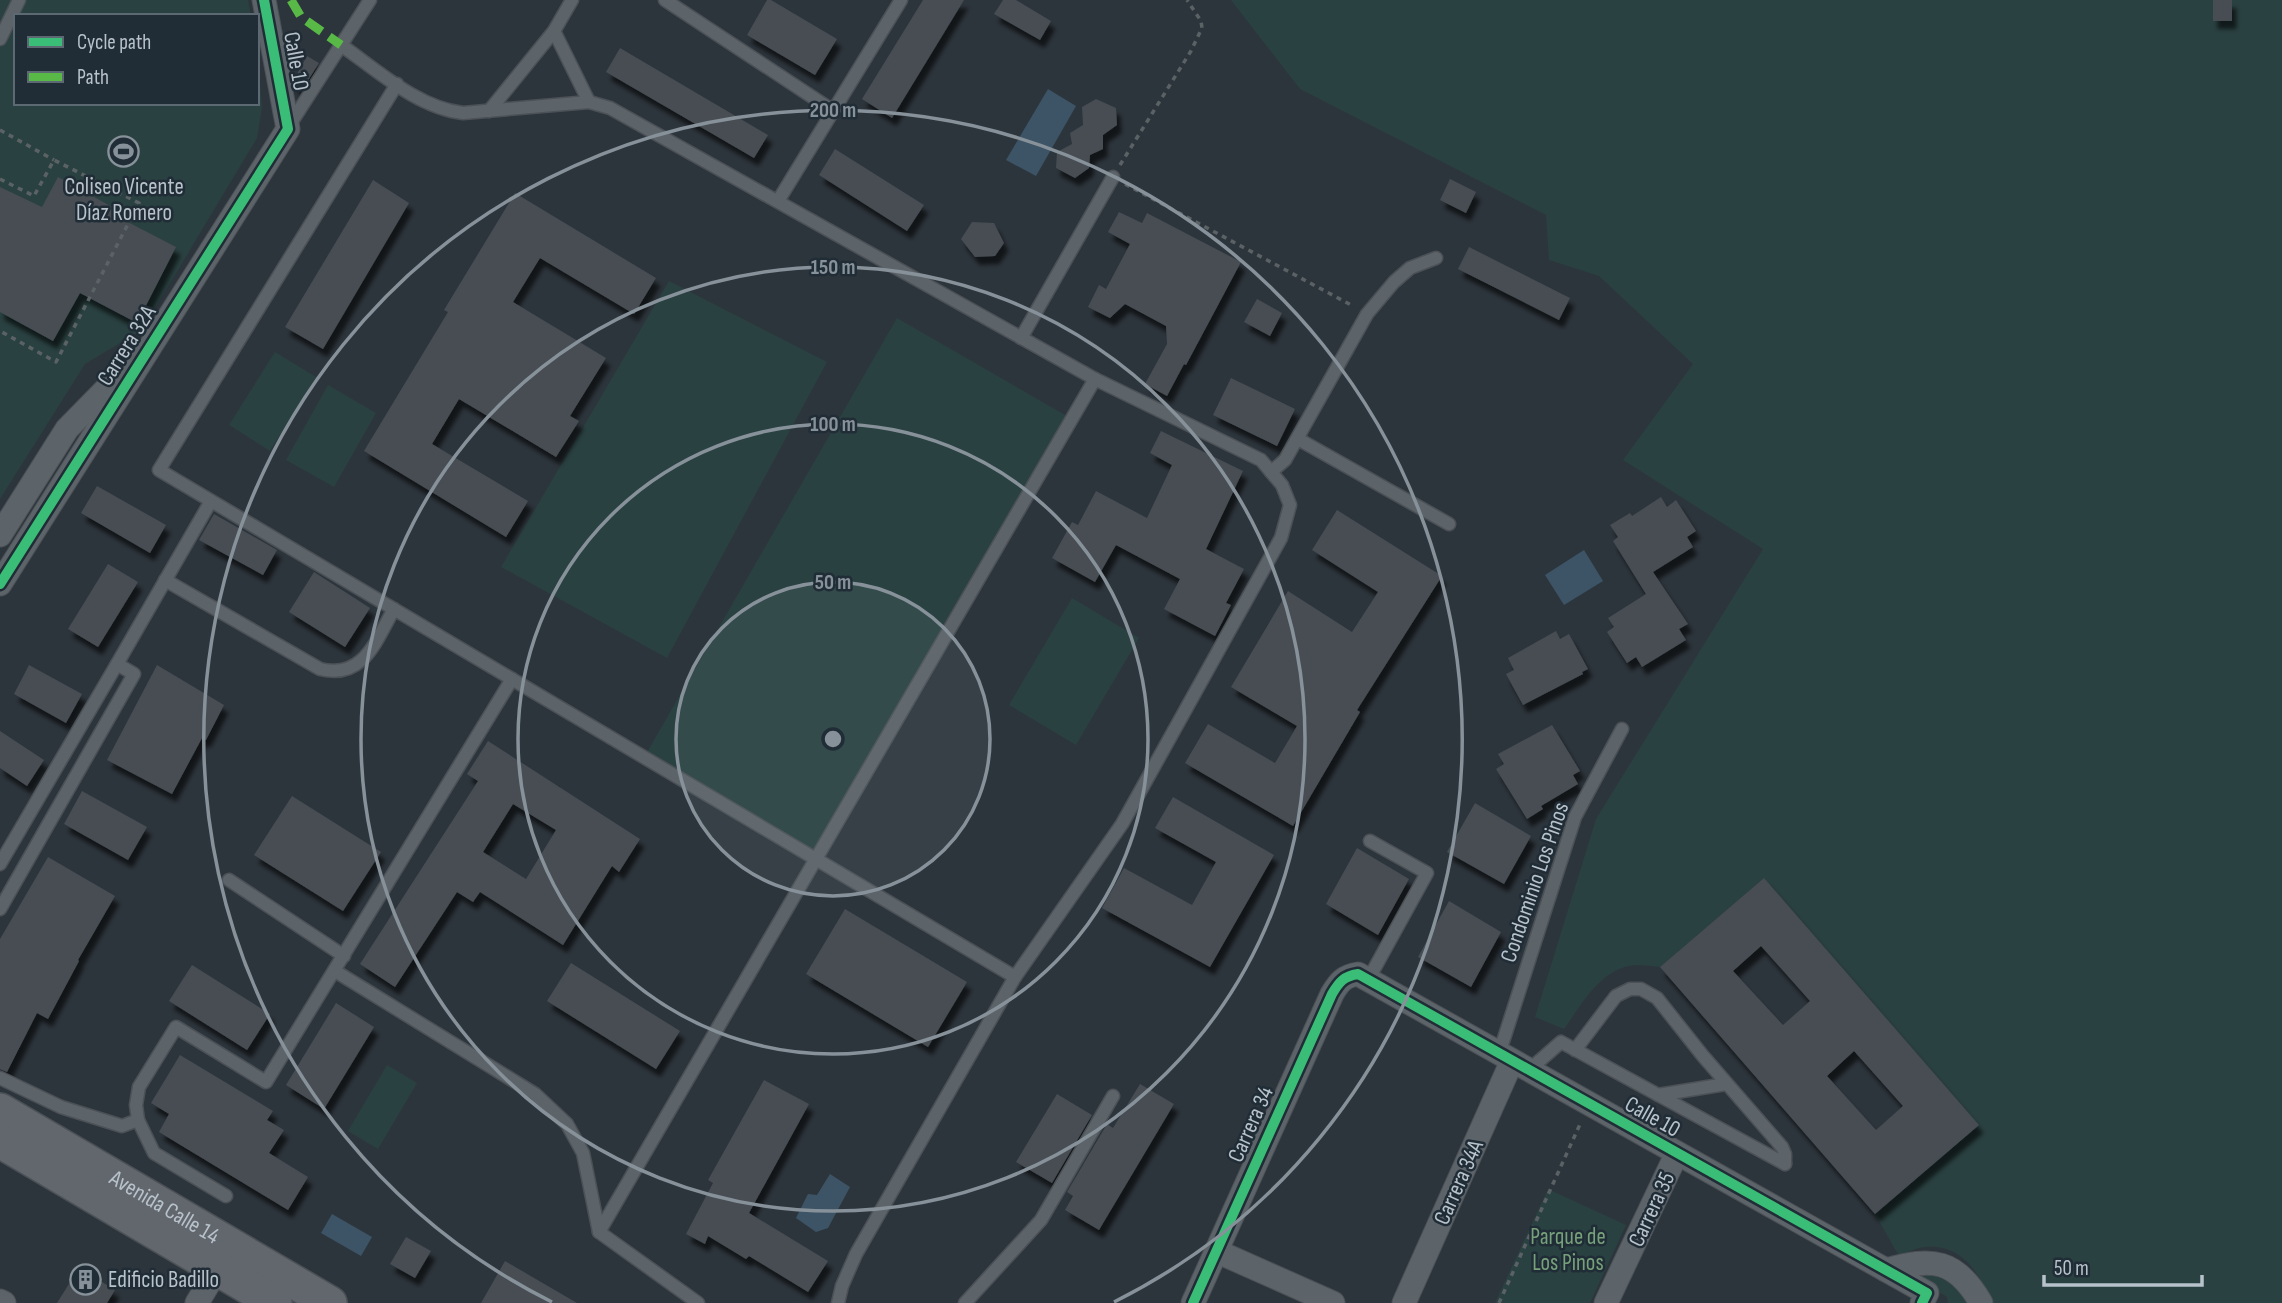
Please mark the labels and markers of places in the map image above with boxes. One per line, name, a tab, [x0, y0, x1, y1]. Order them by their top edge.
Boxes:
sports icon: Coliseo Vicente Díaz Romero	[107, 135, 141, 169]
place label: Coliseo Vicente Díaz Romero	[64, 173, 184, 227]
centre of rings	[821, 727, 845, 751]
building icon: Edificio Badillo	[68, 1262, 102, 1296]
place label: Edificio Badillo	[108, 1266, 219, 1294]

